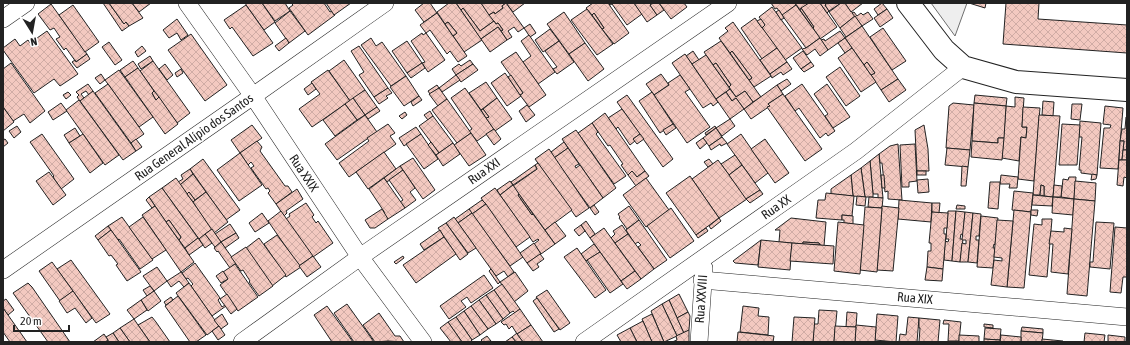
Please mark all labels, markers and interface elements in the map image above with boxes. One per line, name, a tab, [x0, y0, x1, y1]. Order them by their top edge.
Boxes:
north arrow	[12, 12, 52, 52]
text: N	[30, 35, 38, 48]
street label: Rua General Alípio dos Santos	[132, 90, 256, 184]
street label: Rua XXIX	[286, 152, 322, 195]
street label: Rua XXI	[465, 155, 503, 187]
street label: Rua XX	[758, 192, 794, 222]
street label: Rua XXVIII	[692, 274, 710, 324]
street label: Rua XIX	[897, 289, 934, 307]
scale bar	[14, 307, 69, 333]
text: 20 m	[20, 314, 42, 328]

